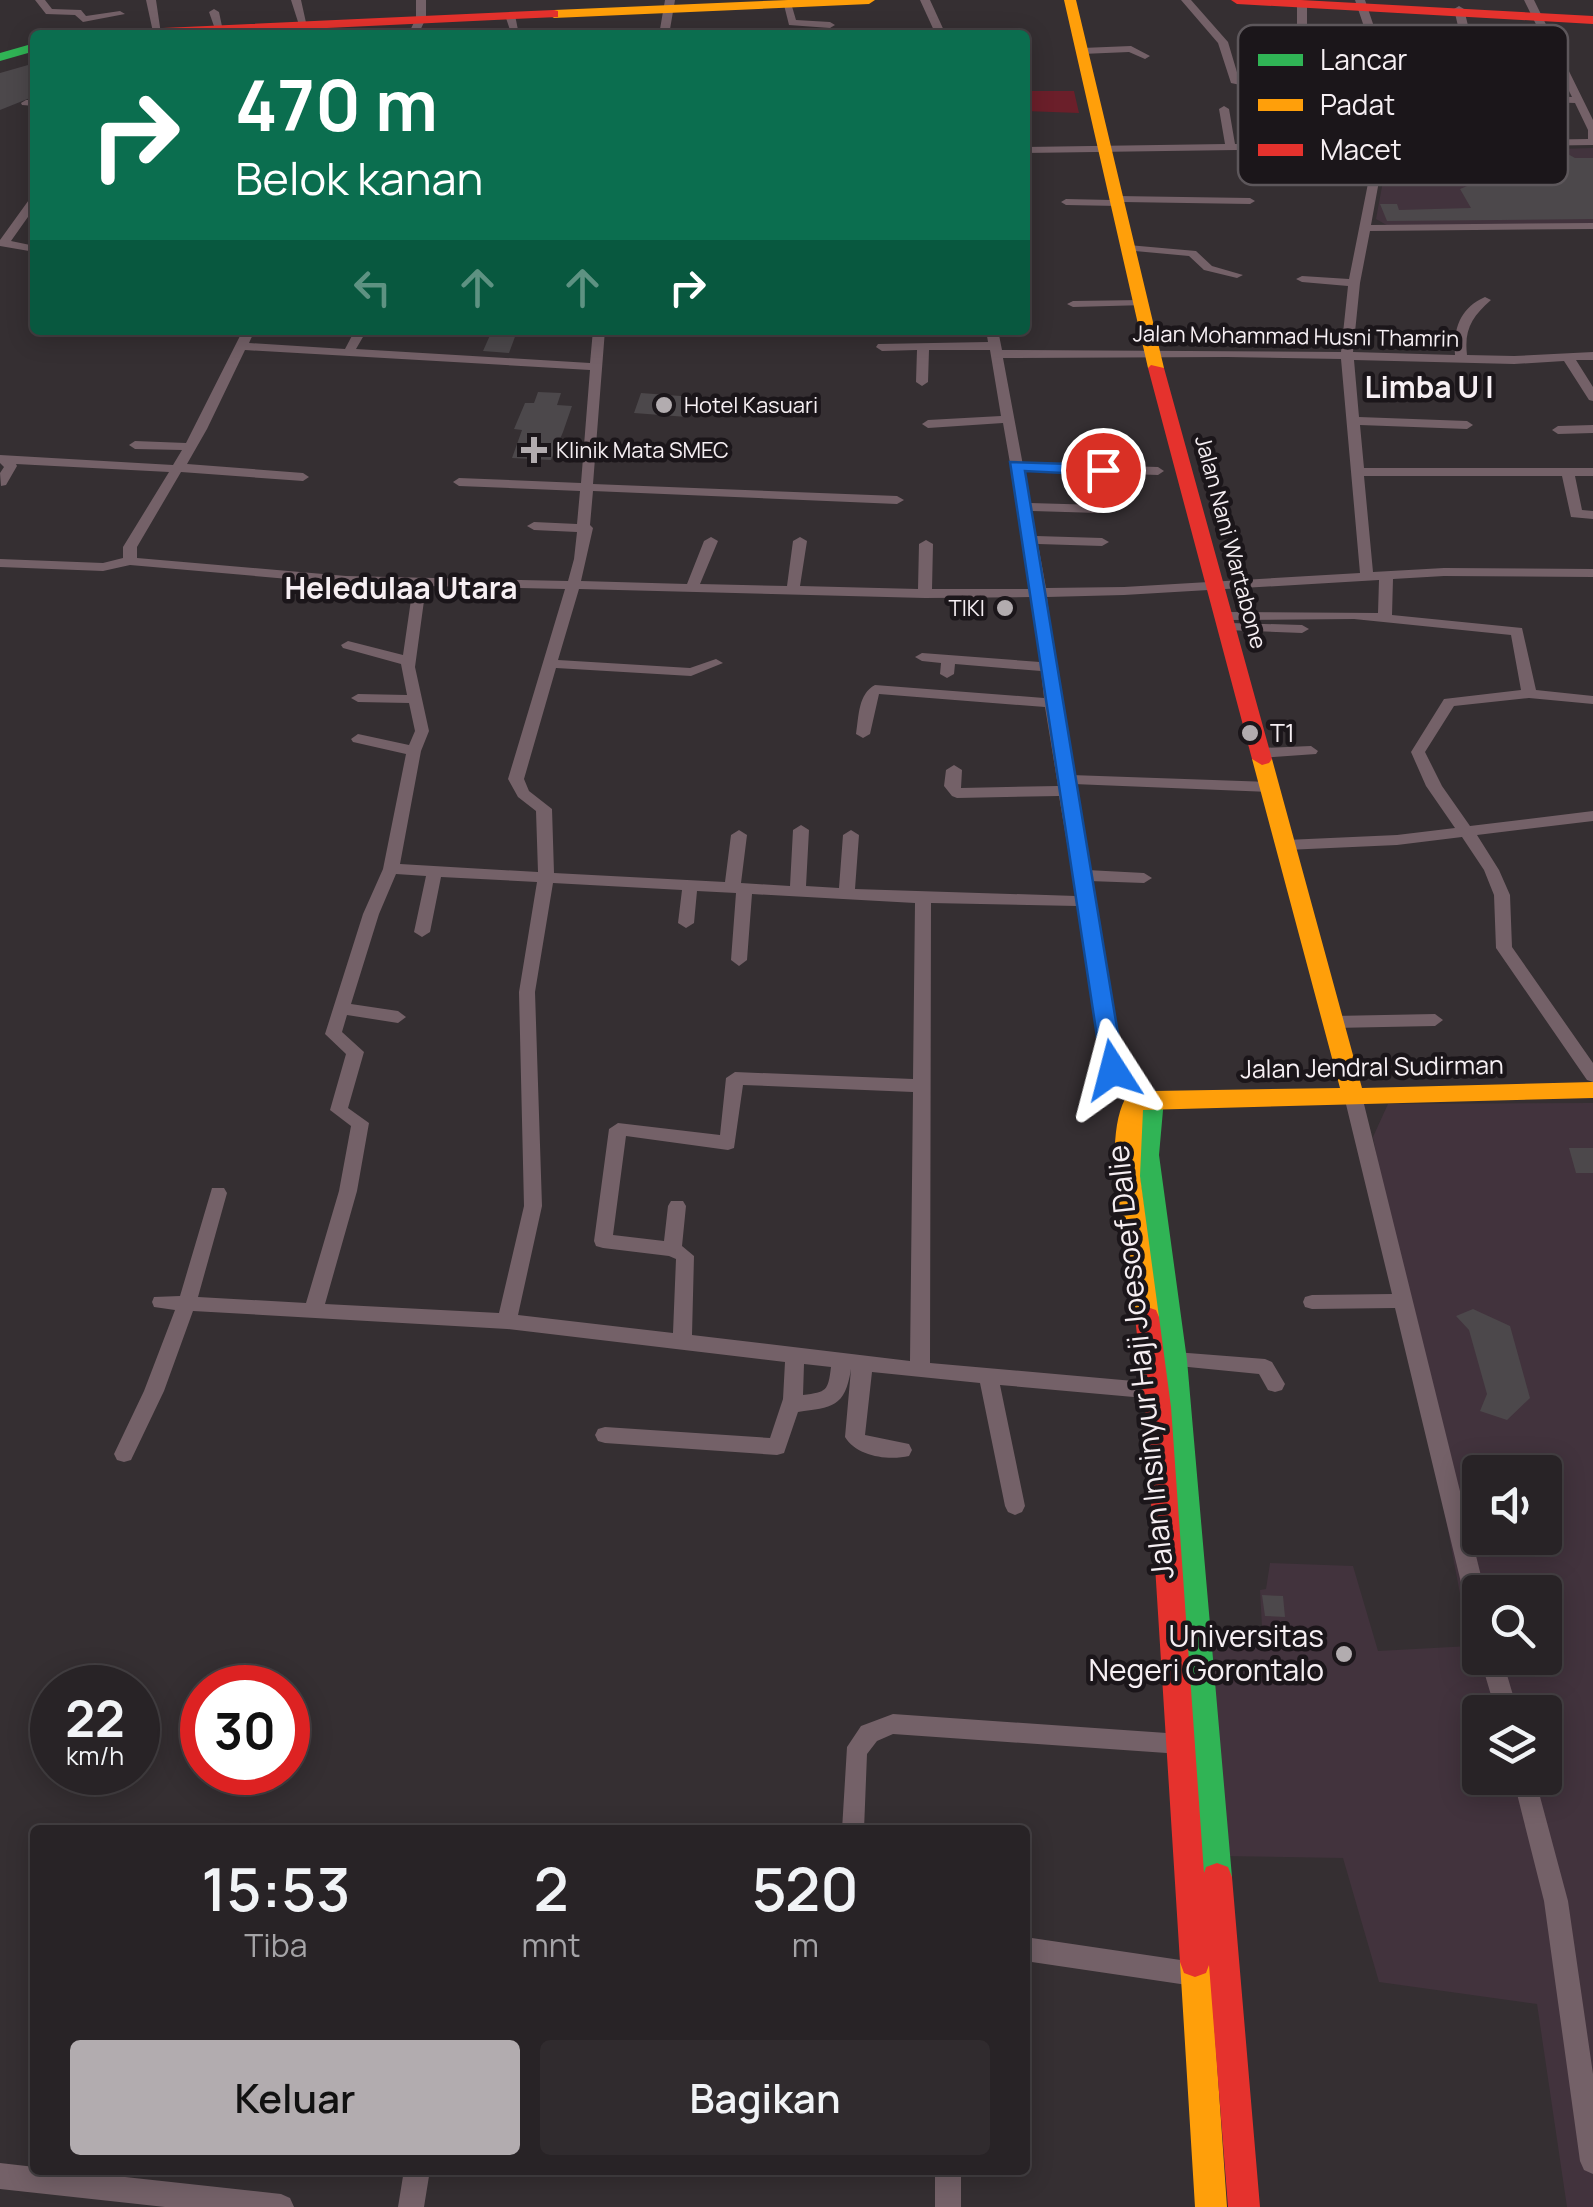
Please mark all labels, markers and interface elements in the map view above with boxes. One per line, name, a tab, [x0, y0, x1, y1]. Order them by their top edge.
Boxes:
legend	[1238, 25, 1568, 185]
text: Lancar	[1320, 40, 1407, 78]
text: 470 m	[235, 56, 438, 152]
icon: right	[70, 70, 200, 200]
text: Padat	[1320, 85, 1395, 123]
text: Macet	[1320, 130, 1402, 168]
text: Belok kanan	[235, 147, 483, 209]
icon: left	[345, 260, 400, 315]
icon: ahead	[450, 260, 505, 315]
icon: ahead	[555, 260, 610, 315]
icon: right	[660, 260, 715, 315]
street label: Jalan Mohammad Husni Thamrin	[1133, 318, 1459, 354]
district label: Limba U I	[1364, 366, 1494, 407]
place label: Hotel Kasuari	[684, 390, 818, 420]
marker: Hotel Kasuari	[653, 394, 675, 416]
pin	[1061, 428, 1146, 513]
street label: Jalan Nani Wartabone	[1188, 432, 1274, 652]
place label: Klinik Mata SMEC	[556, 435, 729, 465]
marker: Klinik Mata SMEC	[521, 437, 547, 463]
icon: arrive	[1076, 443, 1131, 498]
district label: Heledulaa Utara	[284, 567, 518, 608]
place label: TIKI	[949, 593, 985, 623]
marker: TIKI	[994, 597, 1016, 619]
place label: T1	[1270, 715, 1295, 750]
marker: T1	[1239, 722, 1261, 744]
position arrow	[1061, 1018, 1165, 1122]
street label: Jalan Jendral Sudirman	[1240, 1047, 1504, 1086]
street label: Jalan Insinyur Haji Joesoef Dalie	[1096, 1143, 1183, 1581]
map controls	[1462, 1455, 1562, 1795]
button: sound	[1462, 1455, 1562, 1555]
button: search	[1462, 1575, 1562, 1675]
place label: Universitas Negeri Gorontalo	[1088, 1615, 1324, 1690]
marker: Universitas Negeri Gorontalo	[1333, 1643, 1355, 1665]
speed limit sign: 30	[180, 1665, 310, 1795]
text: 22	[65, 1684, 125, 1752]
button: layers	[1462, 1695, 1562, 1795]
text: km/h	[66, 1738, 124, 1773]
text: 15:53	[201, 1847, 350, 1929]
text: 2	[533, 1847, 569, 1929]
text: 520	[752, 1847, 859, 1929]
text: Tiba	[244, 1923, 307, 1967]
text: mnt	[522, 1923, 581, 1967]
text: m	[792, 1923, 819, 1967]
button: Keluar	[70, 2040, 520, 2155]
button: Bagikan	[540, 2040, 990, 2155]

